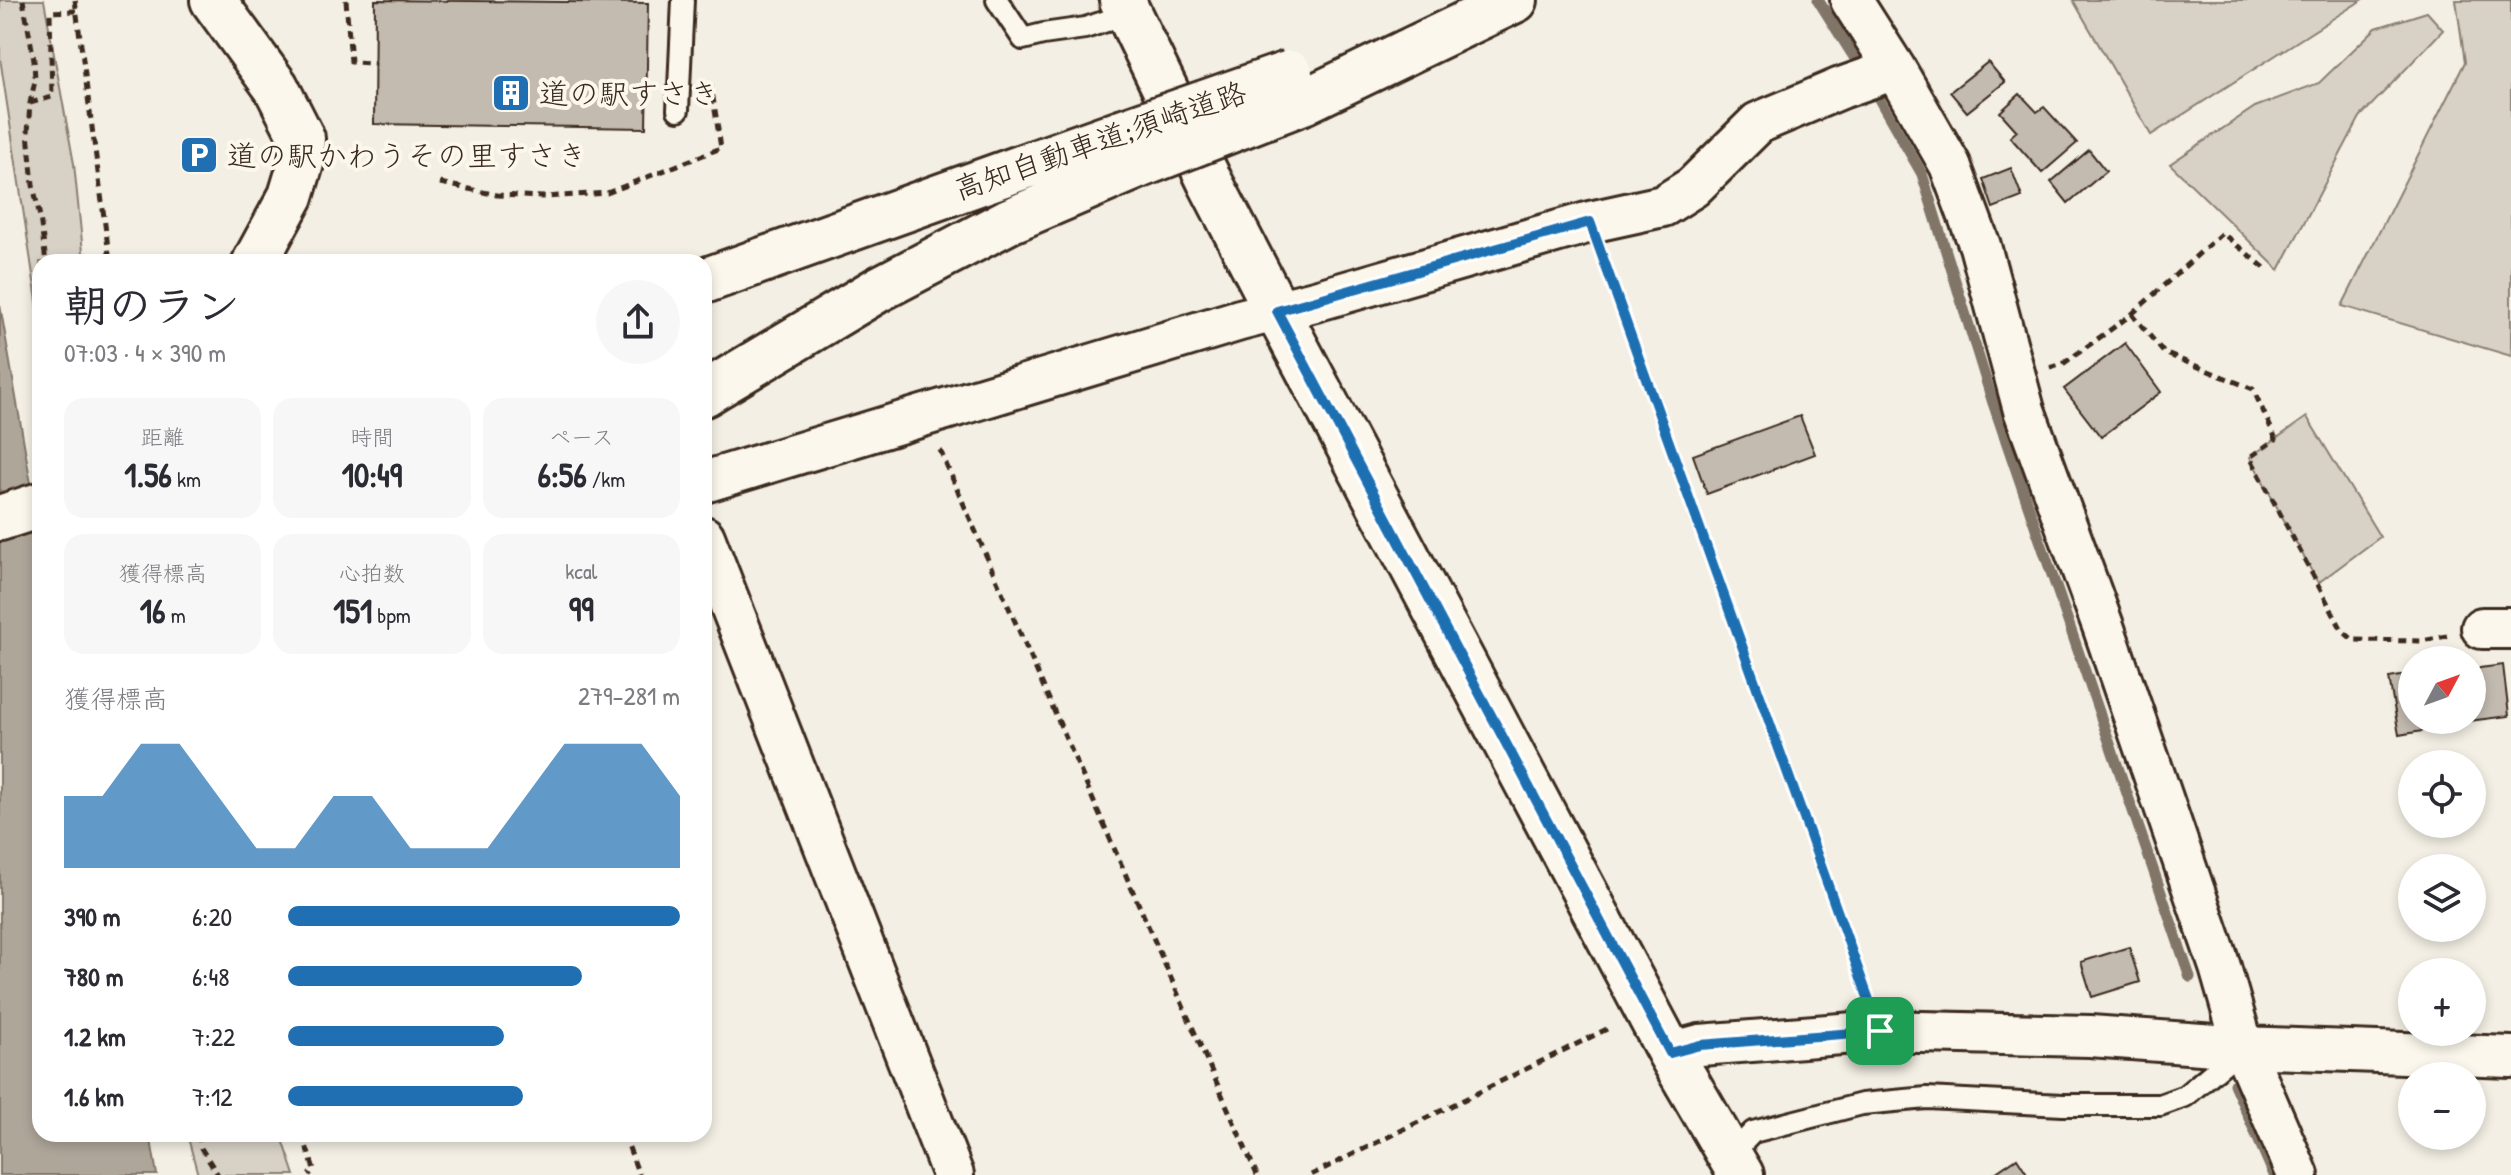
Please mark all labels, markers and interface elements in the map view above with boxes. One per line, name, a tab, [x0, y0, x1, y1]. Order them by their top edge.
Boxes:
street label: 高知自動車道;須崎道路	[948, 71, 1252, 209]
building icon: 道の駅すさき	[490, 72, 532, 114]
place label: 道の駅すさき	[539, 73, 719, 113]
parking icon: 道の駅かわうその里すさき	[178, 134, 220, 176]
place label: 道の駅かわうその里すさき	[227, 135, 587, 175]
text: 朝のラン	[64, 275, 240, 335]
button: share	[596, 280, 680, 364]
text: 07:03 · 4 × 390 m	[64, 335, 226, 370]
text: 距離	[141, 422, 185, 452]
text: 時間	[350, 422, 394, 452]
text: ペース	[549, 422, 614, 452]
text: 1.56	[124, 452, 172, 498]
text: 10:49	[342, 452, 402, 498]
text: 6:56	[537, 452, 587, 498]
text: km	[172, 464, 201, 494]
text: /km	[587, 464, 625, 494]
text: kcal	[565, 556, 597, 586]
text: 獲得標高	[119, 558, 207, 588]
text: 心拍数	[339, 558, 405, 588]
text: 99	[569, 586, 594, 632]
text: 16	[140, 588, 166, 634]
text: 151	[333, 588, 372, 634]
text: m	[166, 600, 186, 630]
text: bpm	[372, 600, 411, 630]
north arrow	[2398, 646, 2486, 734]
map controls	[2398, 646, 2486, 1150]
text: 279–281 m	[578, 678, 680, 713]
text: 獲得標高	[64, 681, 168, 716]
button: locate	[2398, 750, 2486, 838]
button: layers	[2398, 854, 2486, 942]
text: 390 m	[64, 899, 121, 934]
text: 6:20	[192, 899, 232, 934]
button: +	[2398, 958, 2486, 1046]
text: 780 m	[64, 959, 123, 994]
text: 6:48	[192, 959, 229, 994]
pin	[1846, 997, 1914, 1065]
icon: arrive	[1858, 1009, 1902, 1053]
text: 1.2 km	[64, 1019, 126, 1054]
text: 7:22	[192, 1019, 235, 1054]
button: −	[2398, 1062, 2486, 1150]
text: 1.6 km	[64, 1079, 124, 1114]
text: 7:12	[192, 1079, 233, 1114]

